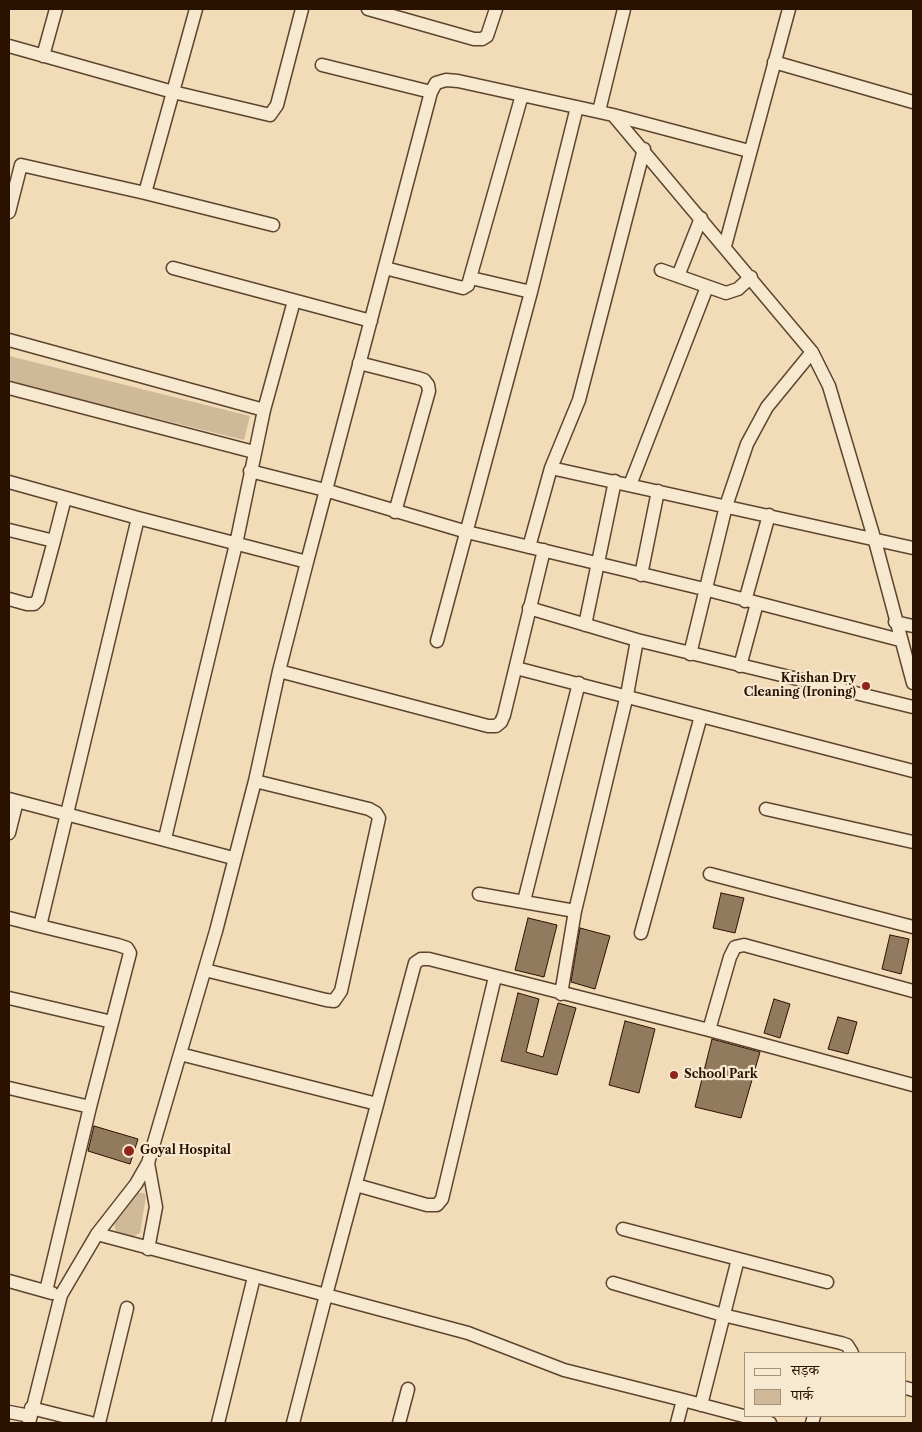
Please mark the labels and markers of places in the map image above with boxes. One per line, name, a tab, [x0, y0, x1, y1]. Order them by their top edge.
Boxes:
place label: Krishan Dry Cleaning (Ironing)	[744, 672, 856, 700]
marker: Krishan Dry Cleaning (Ironing)	[860, 680, 872, 692]
place label: School Park	[684, 1068, 758, 1082]
marker: School Park	[668, 1069, 680, 1081]
marker: Goyal Hospital	[122, 1144, 136, 1158]
place label: Goyal Hospital	[140, 1144, 231, 1158]

